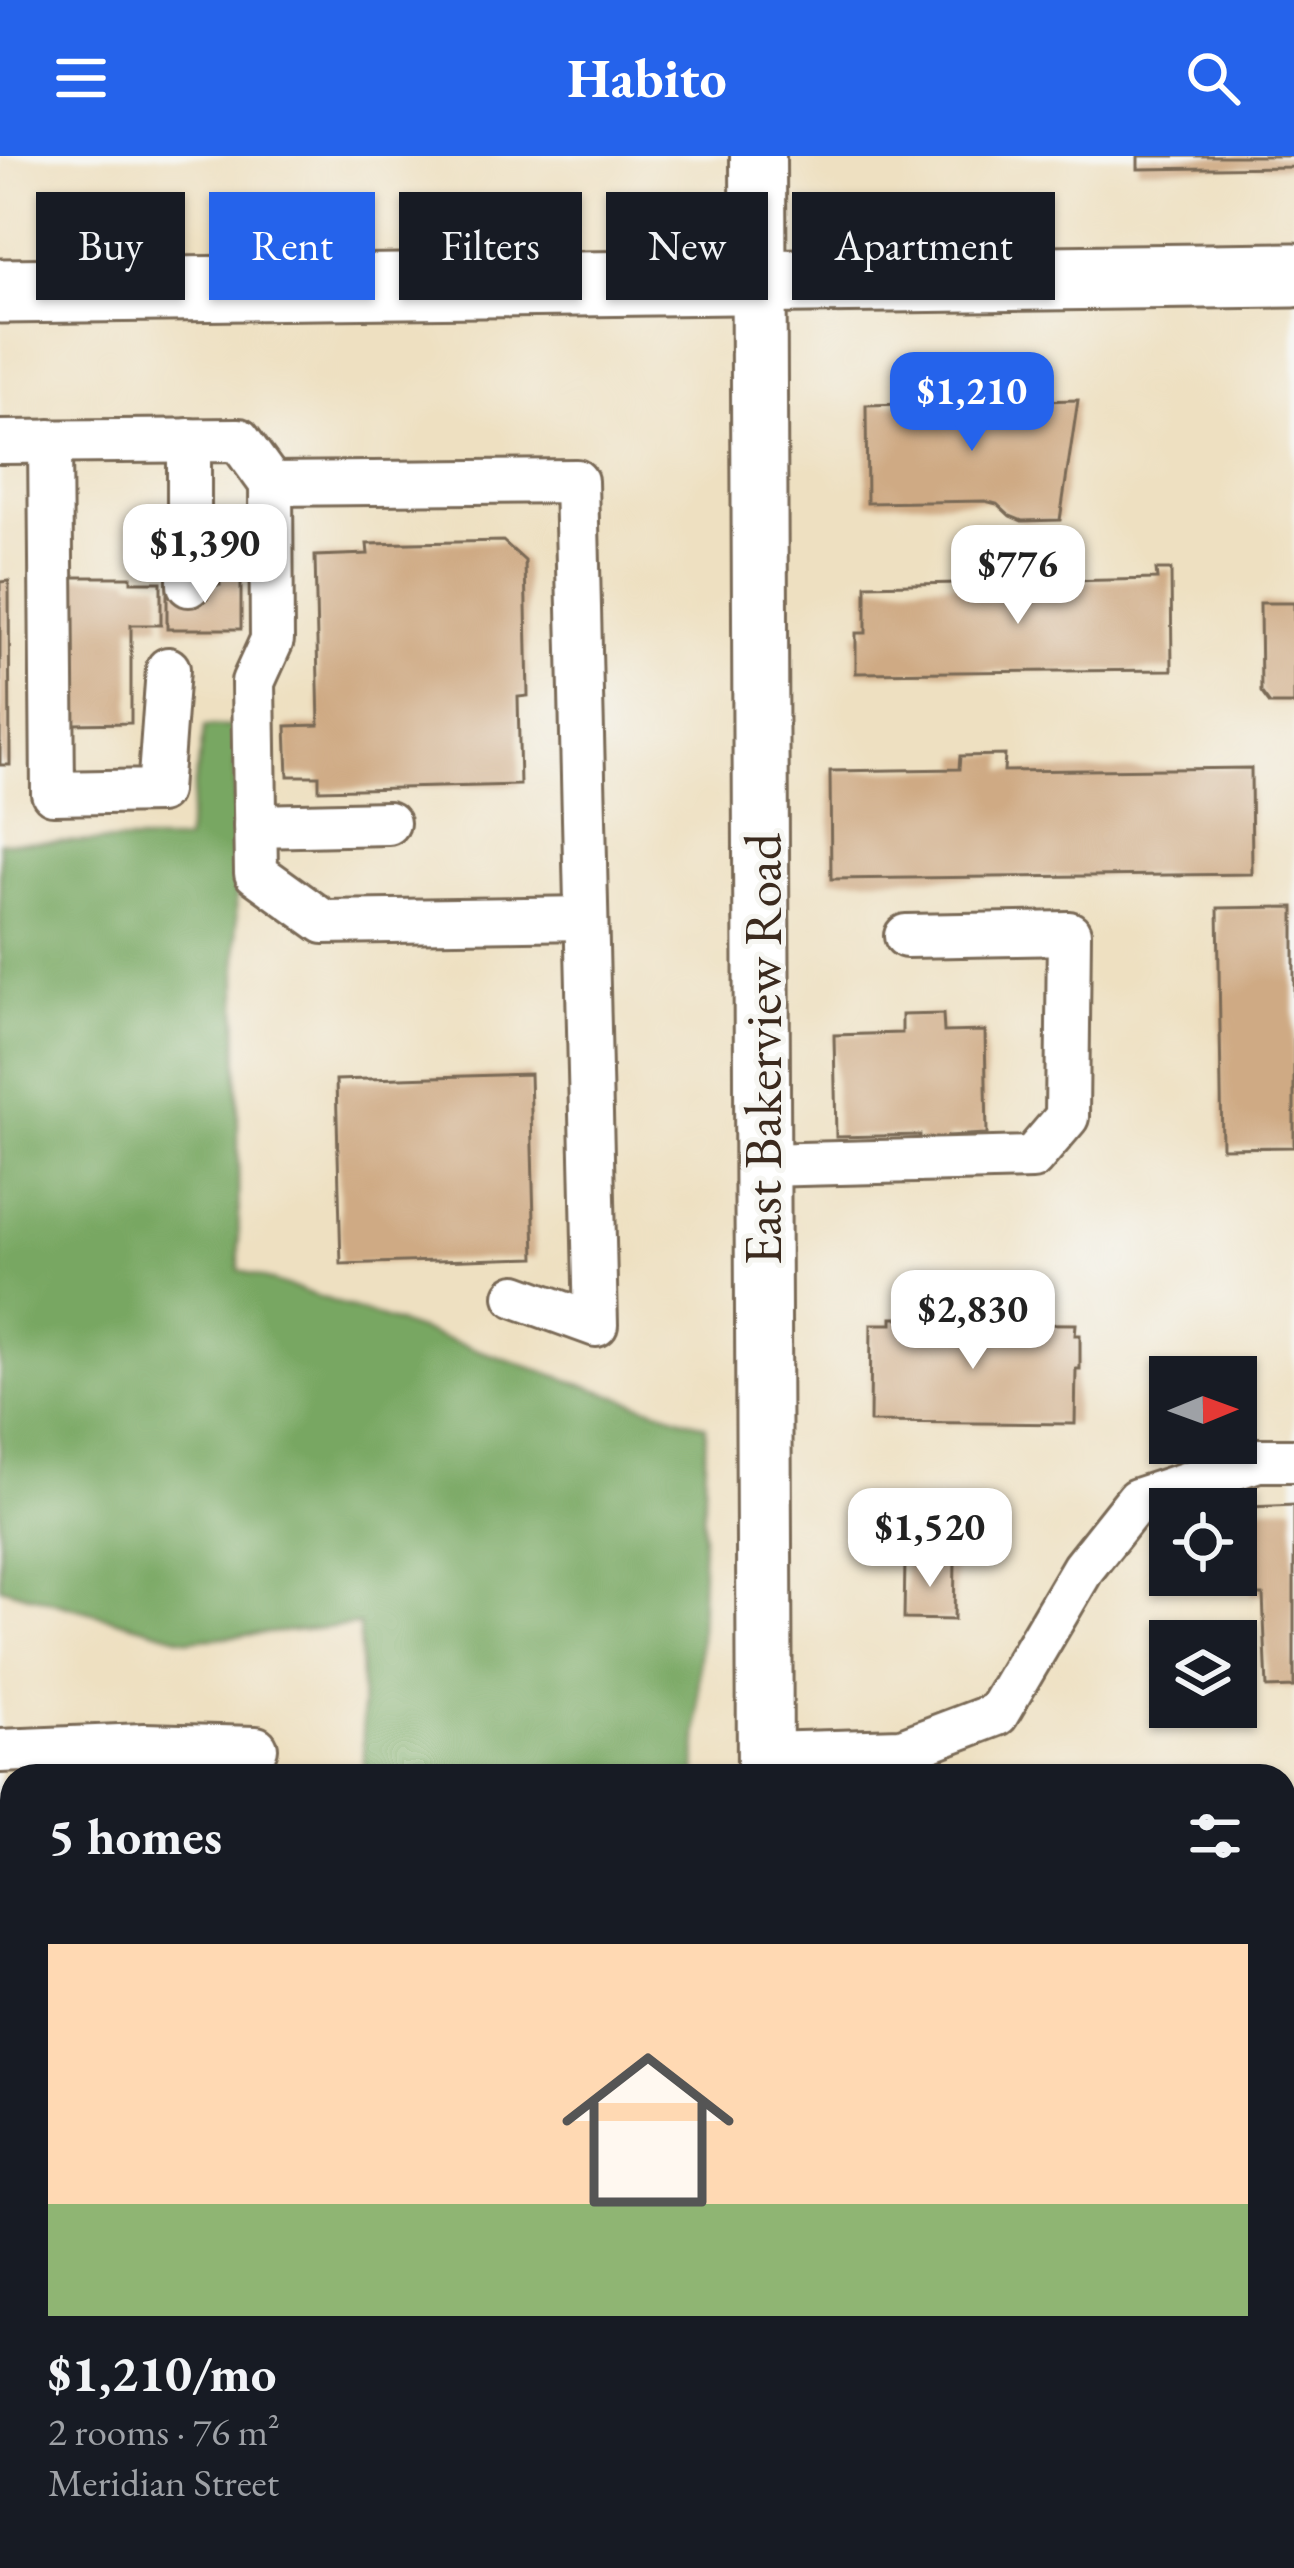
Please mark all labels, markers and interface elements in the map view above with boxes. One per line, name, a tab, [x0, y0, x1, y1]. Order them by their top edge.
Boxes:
text: Habito	[567, 43, 727, 113]
icon: menu	[48, 45, 114, 111]
icon: search	[1180, 45, 1246, 111]
chip: Buy	[36, 192, 185, 300]
chip: Rent	[209, 192, 375, 300]
chip: Filters	[399, 192, 582, 300]
chip: New	[606, 192, 768, 300]
chip: Apartment	[792, 192, 1055, 300]
pin: $1,210	[874, 352, 1070, 454]
text: $1,210	[917, 365, 1027, 416]
pin: $1,390	[107, 504, 303, 606]
text: $1,390	[150, 517, 260, 568]
pin: $776	[947, 525, 1089, 627]
text: $776	[978, 538, 1058, 589]
street label: East Bakerview Road	[727, 832, 797, 1265]
pin: $2,830	[875, 1270, 1071, 1372]
text: $2,830	[918, 1283, 1028, 1334]
north arrow	[1149, 1356, 1257, 1464]
map controls	[1149, 1356, 1257, 1728]
pin: $1,520	[832, 1488, 1028, 1590]
button: locate	[1149, 1488, 1257, 1596]
text: $1,520	[875, 1501, 985, 1552]
button: layers	[1149, 1620, 1257, 1728]
text: 5 homes	[48, 1803, 222, 1869]
icon: filters	[1182, 1803, 1248, 1869]
icon: home	[540, 2022, 756, 2238]
text: $1,210/mo	[48, 2340, 276, 2406]
text: 2 rooms · 76 m²	[48, 2406, 280, 2457]
text: Meridian Street	[48, 2457, 279, 2508]

